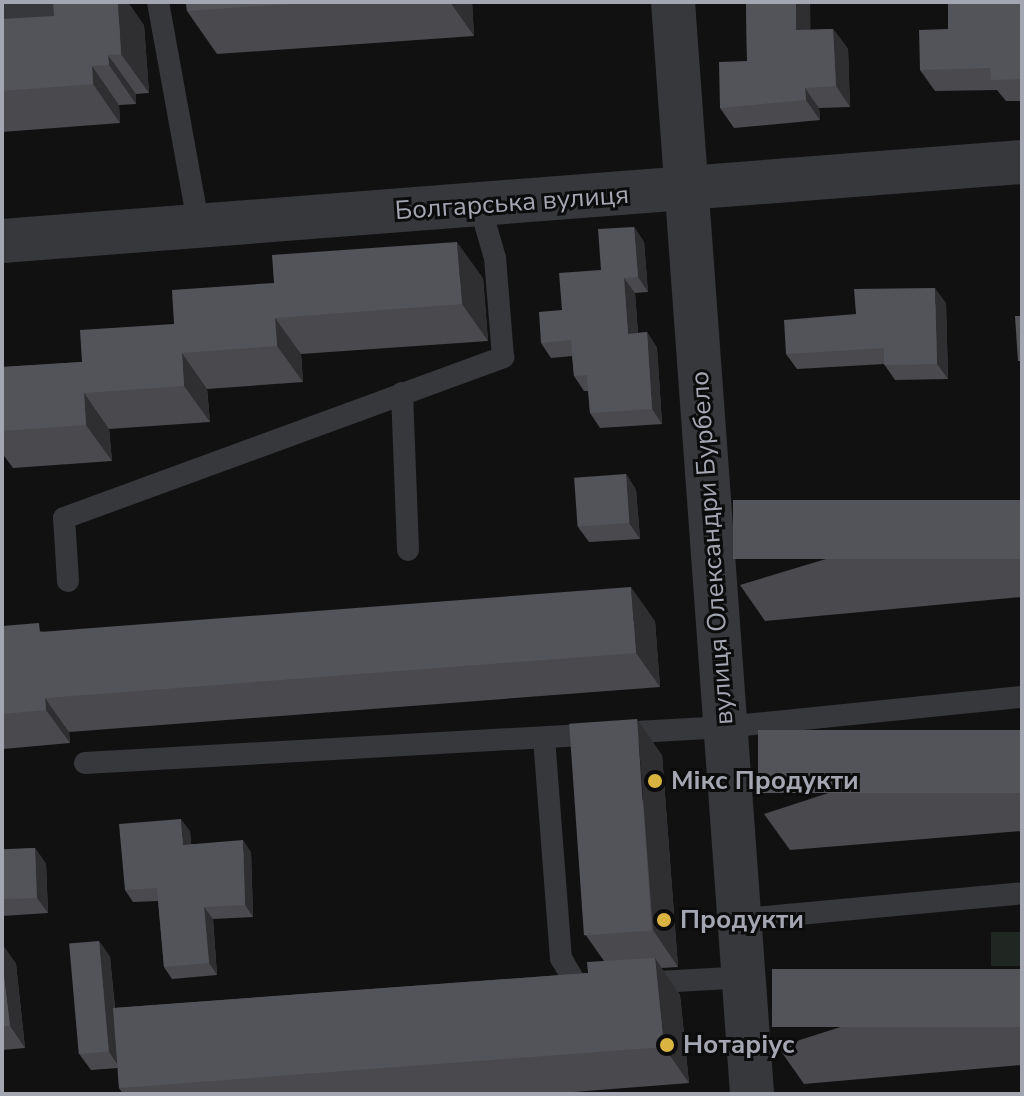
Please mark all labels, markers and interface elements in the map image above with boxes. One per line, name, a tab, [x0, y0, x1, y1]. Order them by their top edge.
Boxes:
street label: Болгарська вулиця	[394, 179, 630, 227]
street label: вулиця Олександри Бурбело	[684, 370, 740, 726]
place label: Мікс Продукти	[671, 765, 859, 797]
marker: Мікс Продукти	[646, 772, 664, 790]
place label: Продукти	[680, 904, 804, 936]
marker: Продукти	[655, 911, 673, 929]
place label: Нотаріус	[683, 1029, 795, 1061]
marker: Нотаріус	[658, 1036, 676, 1054]

